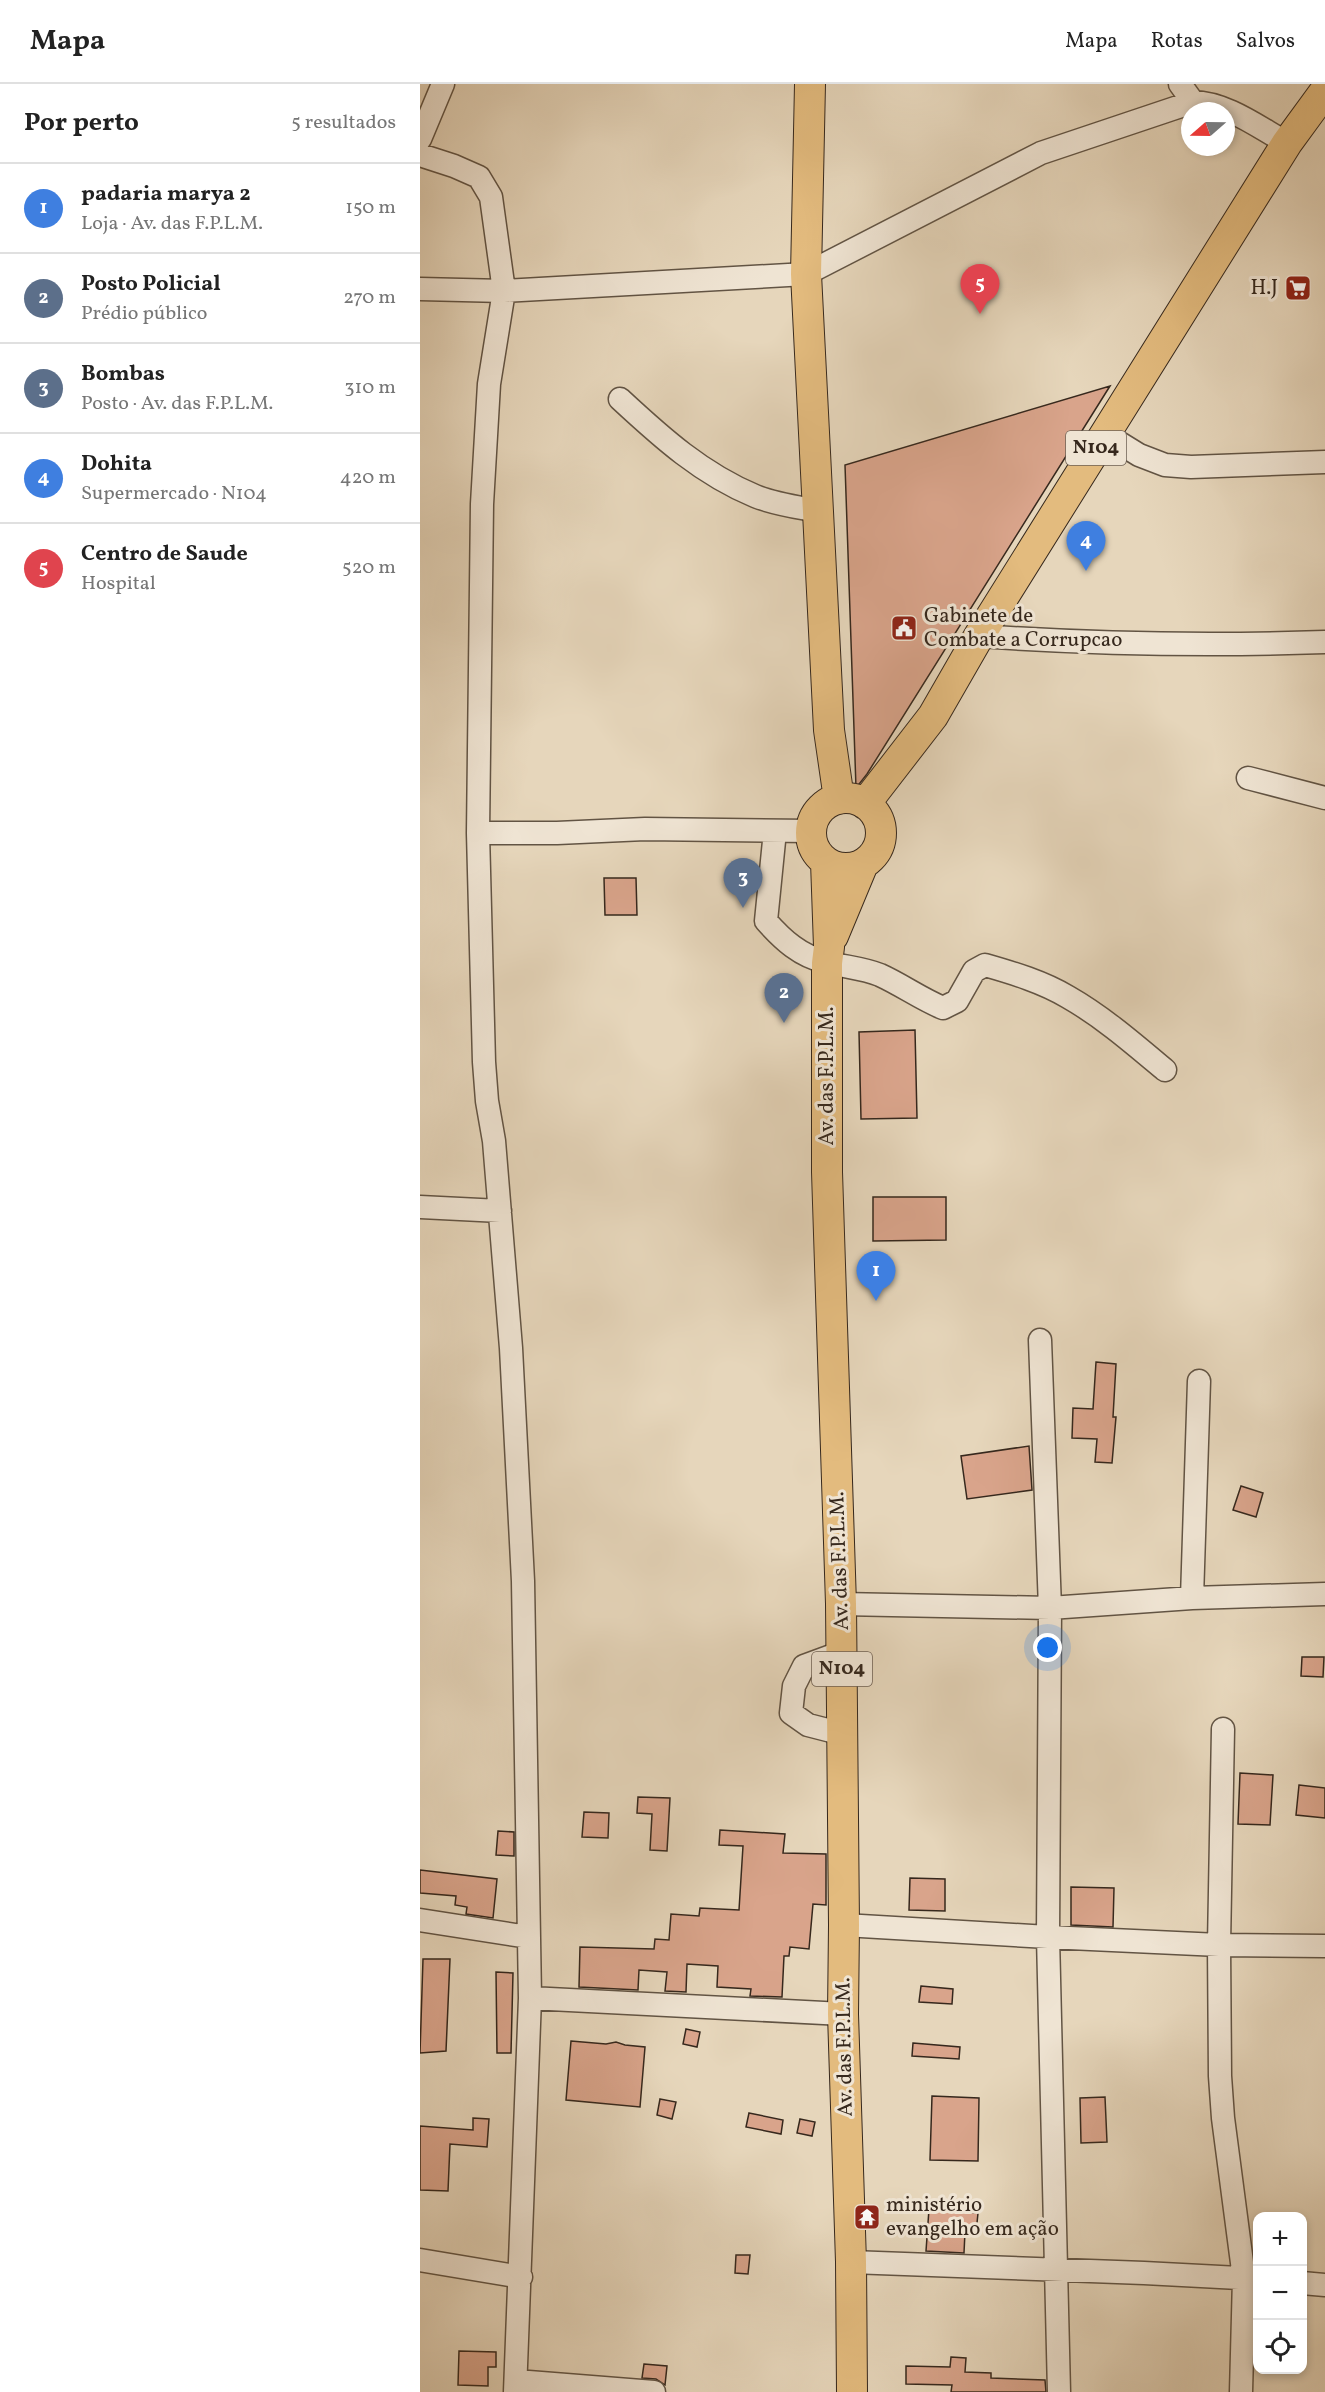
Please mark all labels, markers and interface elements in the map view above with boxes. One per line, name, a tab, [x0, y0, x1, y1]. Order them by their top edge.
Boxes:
text: Mapa	[30, 22, 105, 61]
text: Mapa	[1065, 27, 1118, 56]
text: Rotas	[1151, 27, 1203, 56]
text: Salvos	[1236, 27, 1295, 56]
north arrow	[1181, 102, 1235, 156]
text: Por perto	[24, 105, 139, 141]
text: 5 resultados	[291, 109, 396, 137]
text: padaria marya 2	[81, 179, 251, 210]
text: 1	[39, 194, 48, 222]
text: 150 m	[345, 194, 396, 222]
text: Loja · Av. das F.P.L.M.	[81, 210, 263, 238]
pin: 5	[960, 264, 1000, 314]
text: Posto Policial	[81, 269, 221, 300]
supermarket icon: H.J	[1283, 273, 1313, 303]
place label: H.J	[1251, 274, 1278, 303]
text: 2	[38, 284, 49, 312]
text: 270 m	[343, 284, 396, 312]
text: Prédio público	[81, 300, 207, 328]
text: Bombas	[81, 359, 165, 390]
text: 3	[38, 374, 49, 402]
text: 310 m	[344, 374, 396, 402]
text: Posto · Av. das F.P.L.M.	[81, 390, 273, 418]
road number: N104	[1066, 431, 1126, 465]
text: Dohita	[81, 449, 152, 480]
text: 4	[37, 464, 50, 492]
text: 420 m	[340, 464, 396, 492]
text: Supermercado · N104	[81, 480, 267, 508]
pin: 4	[1066, 522, 1106, 571]
text: Centro de Saude	[81, 539, 248, 570]
text: 5	[39, 554, 48, 582]
text: 520 m	[342, 554, 396, 582]
text: Hospital	[81, 570, 156, 598]
place label: Gabinete de Combate a Corrupcao	[924, 602, 1122, 655]
public building icon: Gabinete de Combate a Corrupcao	[889, 613, 919, 643]
pin: 3	[724, 858, 762, 908]
pin: 2	[764, 974, 804, 1023]
street label: Av. das F.P.L.M.	[813, 1006, 842, 1146]
pin: 1	[856, 1252, 896, 1301]
street label: Av. das F.P.L.M.	[823, 1491, 857, 1631]
your location	[1033, 1633, 1062, 1662]
road number: N104	[812, 1652, 872, 1686]
street label: Av. das F.P.L.M.	[829, 1977, 861, 2117]
place label: ministério evangelho em ação	[886, 2191, 1059, 2244]
temple icon: ministério evangelho em ação	[852, 2202, 882, 2232]
map controls	[1253, 2212, 1307, 2374]
button: +	[1253, 2212, 1307, 2266]
button: −	[1253, 2266, 1307, 2320]
button: locate	[1253, 2320, 1307, 2374]

